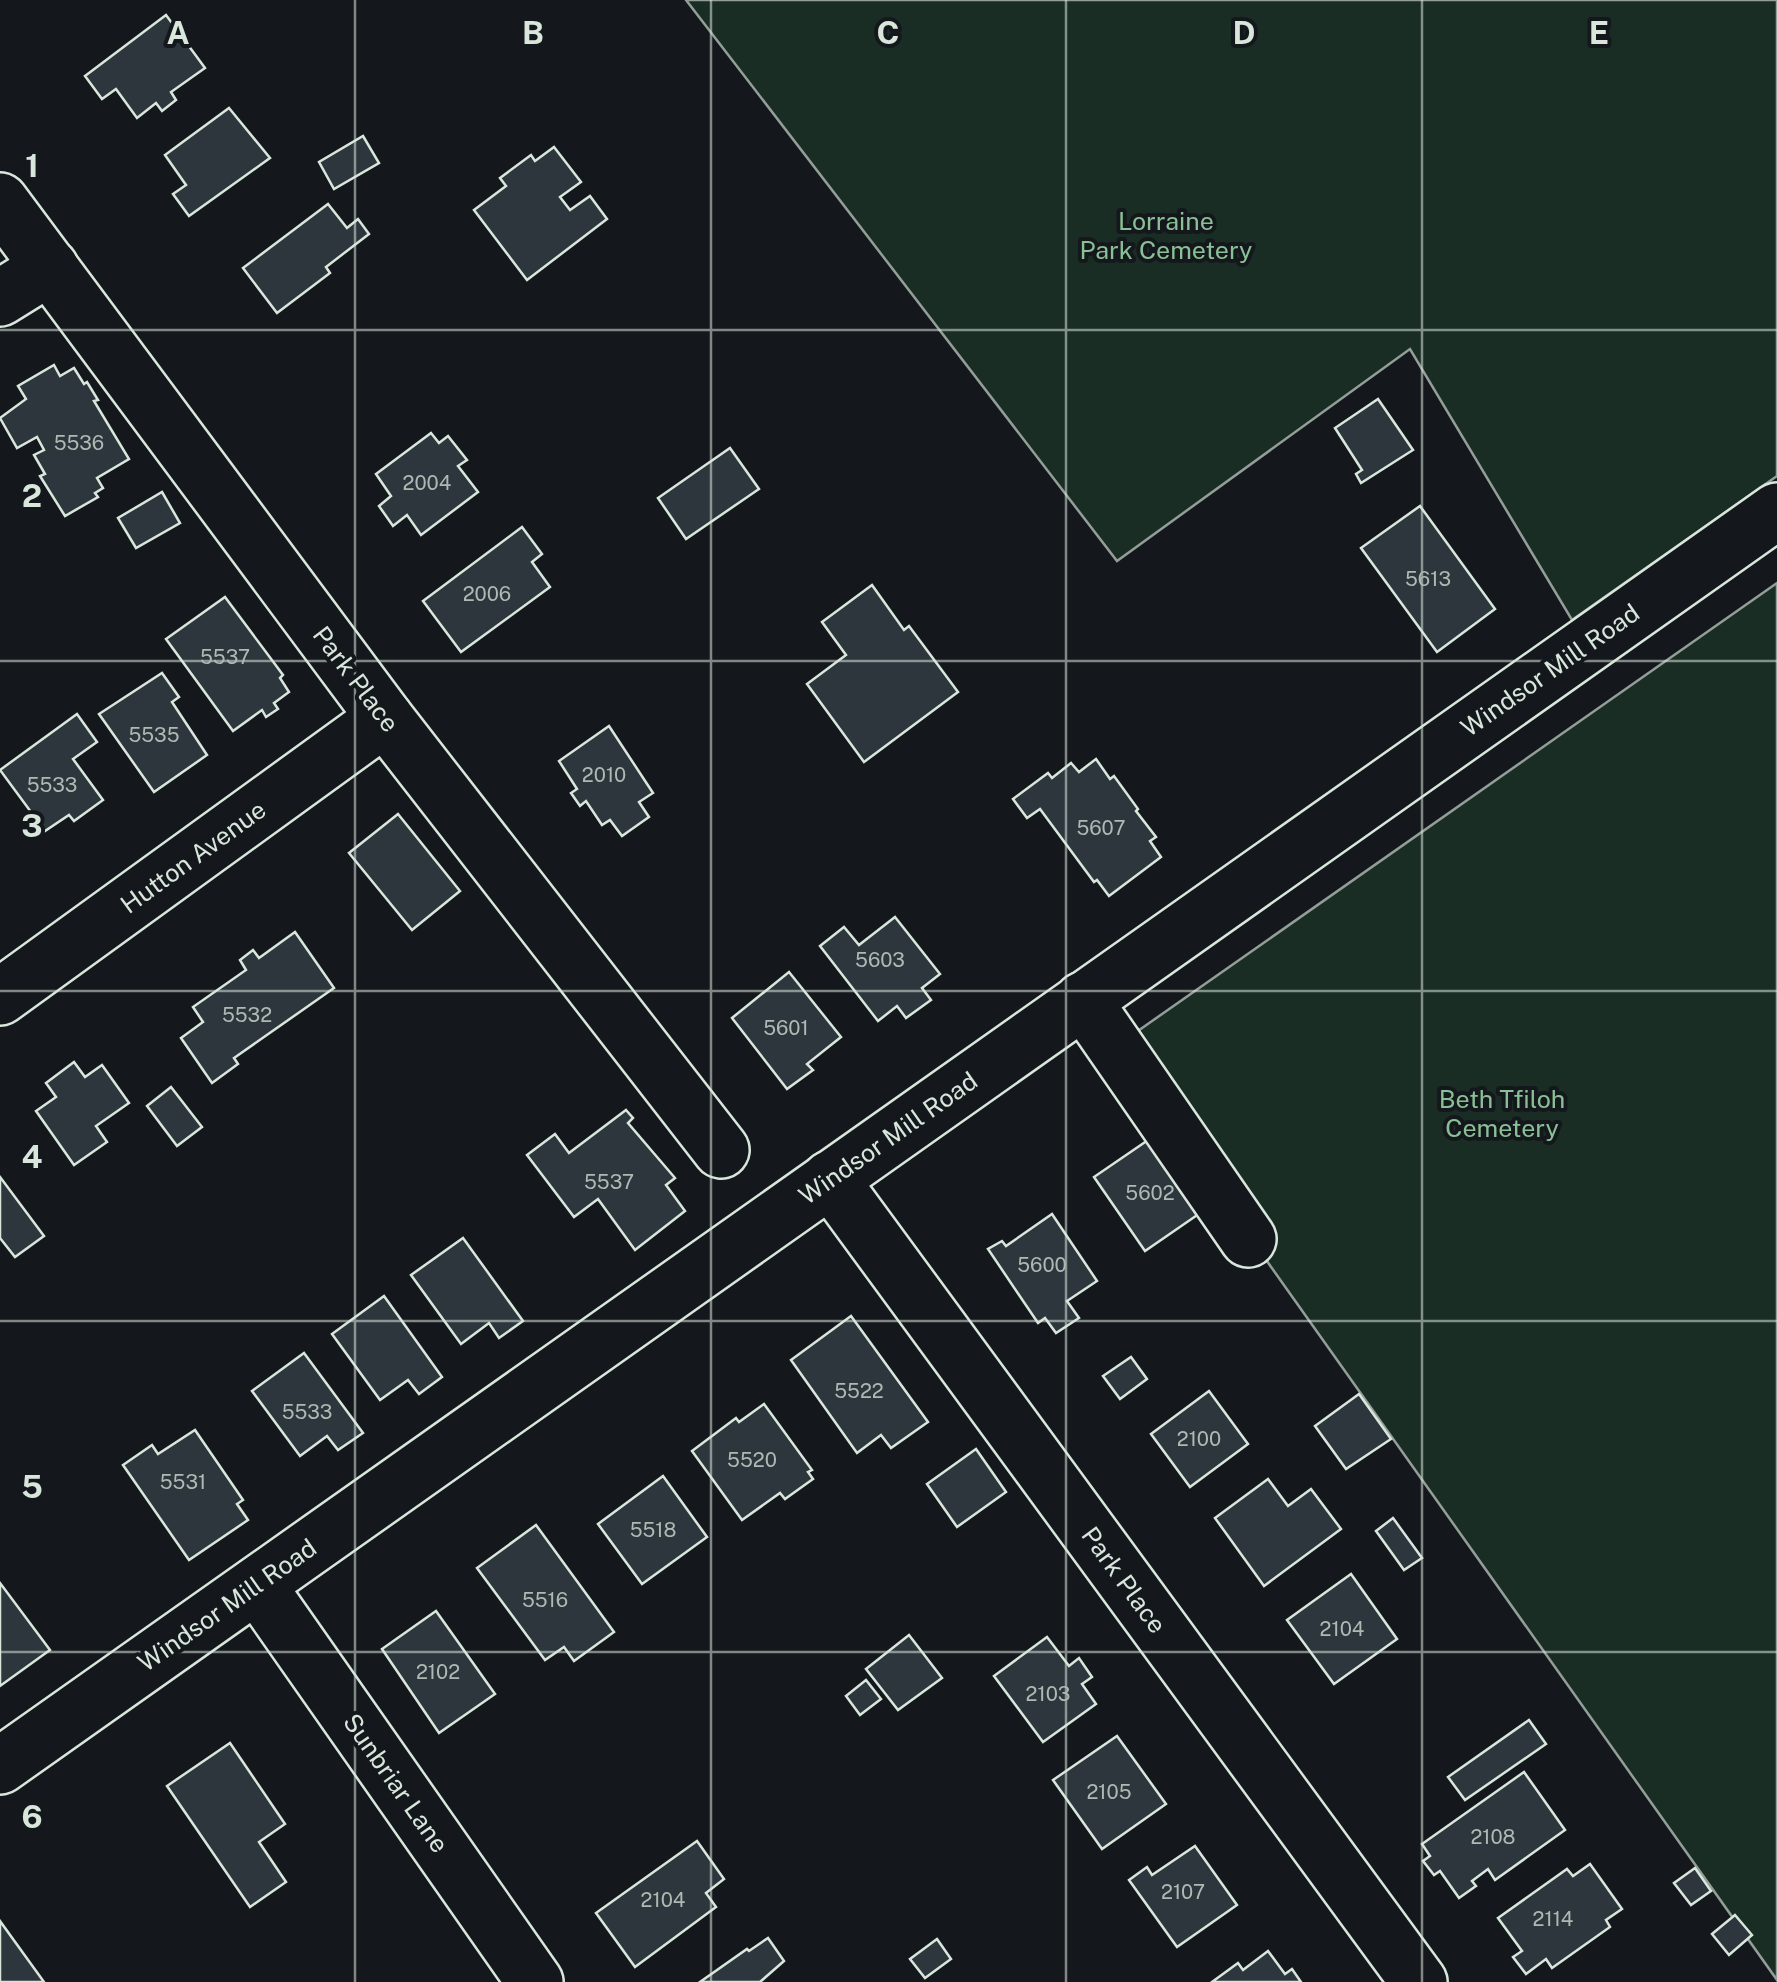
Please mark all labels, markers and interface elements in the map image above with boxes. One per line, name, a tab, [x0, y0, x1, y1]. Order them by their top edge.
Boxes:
text: A	[166, 14, 190, 51]
text: B	[522, 14, 544, 51]
text: C	[877, 14, 899, 51]
text: D	[1232, 14, 1256, 51]
text: E	[1589, 14, 1609, 51]
text: 1	[25, 147, 39, 184]
park label: Lorraine Park Cemetery	[1080, 206, 1252, 265]
house number: 5536	[54, 431, 104, 455]
house number: 2004	[403, 471, 451, 495]
text: 2	[22, 477, 42, 514]
house number: 5613	[1405, 567, 1451, 591]
house number: 2006	[463, 582, 511, 606]
street label: Windsor Mill Road	[1455, 597, 1645, 743]
street label: Park Place	[307, 620, 405, 738]
house number: 5537	[200, 645, 250, 669]
house number: 5535	[128, 723, 180, 747]
house number: 2010	[582, 763, 626, 787]
house number: 5533	[27, 773, 77, 797]
street label: Hutton Avenue	[115, 794, 271, 920]
text: 3	[21, 807, 43, 844]
house number: 5607	[1076, 816, 1126, 840]
house number: 5603	[855, 948, 905, 972]
house number: 5532	[222, 1003, 272, 1027]
house number: 5601	[763, 1016, 809, 1040]
street label: Windsor Mill Road	[793, 1065, 983, 1211]
park label: Beth Tfiloh Cemetery	[1439, 1084, 1565, 1143]
text: 4	[22, 1138, 43, 1175]
house number: 5537	[584, 1170, 634, 1194]
house number: 5602	[1125, 1181, 1175, 1205]
house number: 5600	[1017, 1253, 1067, 1277]
house number: 5522	[834, 1379, 884, 1403]
house number: 5533	[282, 1400, 332, 1424]
house number: 2100	[1177, 1427, 1221, 1451]
house number: 5520	[727, 1448, 777, 1472]
text: 5	[21, 1468, 43, 1505]
house number: 5531	[160, 1470, 206, 1494]
house number: 5518	[630, 1518, 676, 1542]
street label: Park Place	[1075, 1521, 1173, 1639]
street label: Windsor Mill Road	[132, 1532, 322, 1678]
house number: 5516	[522, 1588, 568, 1612]
house number: 2104	[1320, 1617, 1364, 1641]
house number: 2102	[416, 1660, 460, 1684]
house number: 2103	[1026, 1682, 1070, 1706]
street label: Sunbriar Lane	[337, 1708, 455, 1858]
house number: 2105	[1086, 1780, 1132, 1804]
text: 6	[21, 1798, 43, 1835]
house number: 2108	[1470, 1825, 1516, 1849]
house number: 2107	[1161, 1880, 1205, 1904]
house number: 2104	[641, 1888, 685, 1912]
house number: 2114	[1533, 1907, 1573, 1931]

